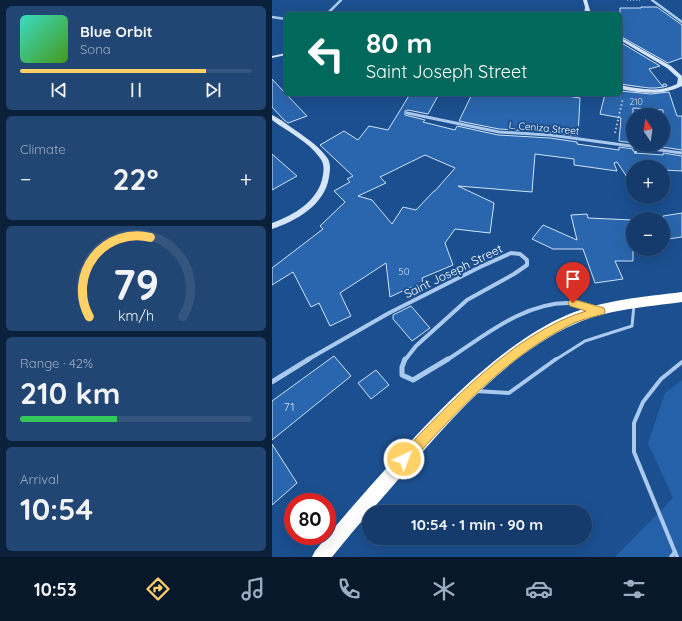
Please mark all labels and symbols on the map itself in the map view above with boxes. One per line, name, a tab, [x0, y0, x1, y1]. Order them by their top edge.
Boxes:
house number: 210	[629, 96, 643, 107]
north arrow	[626, 108, 670, 152]
street label: L. Ceniza Street	[508, 118, 580, 138]
street label: Saint Joseph Street	[401, 241, 505, 301]
pin	[556, 262, 590, 303]
house number: 50	[398, 265, 410, 278]
house number: 71	[283, 399, 295, 414]
position arrow	[383, 438, 425, 480]
speed limit sign: 80	[284, 493, 336, 545]

